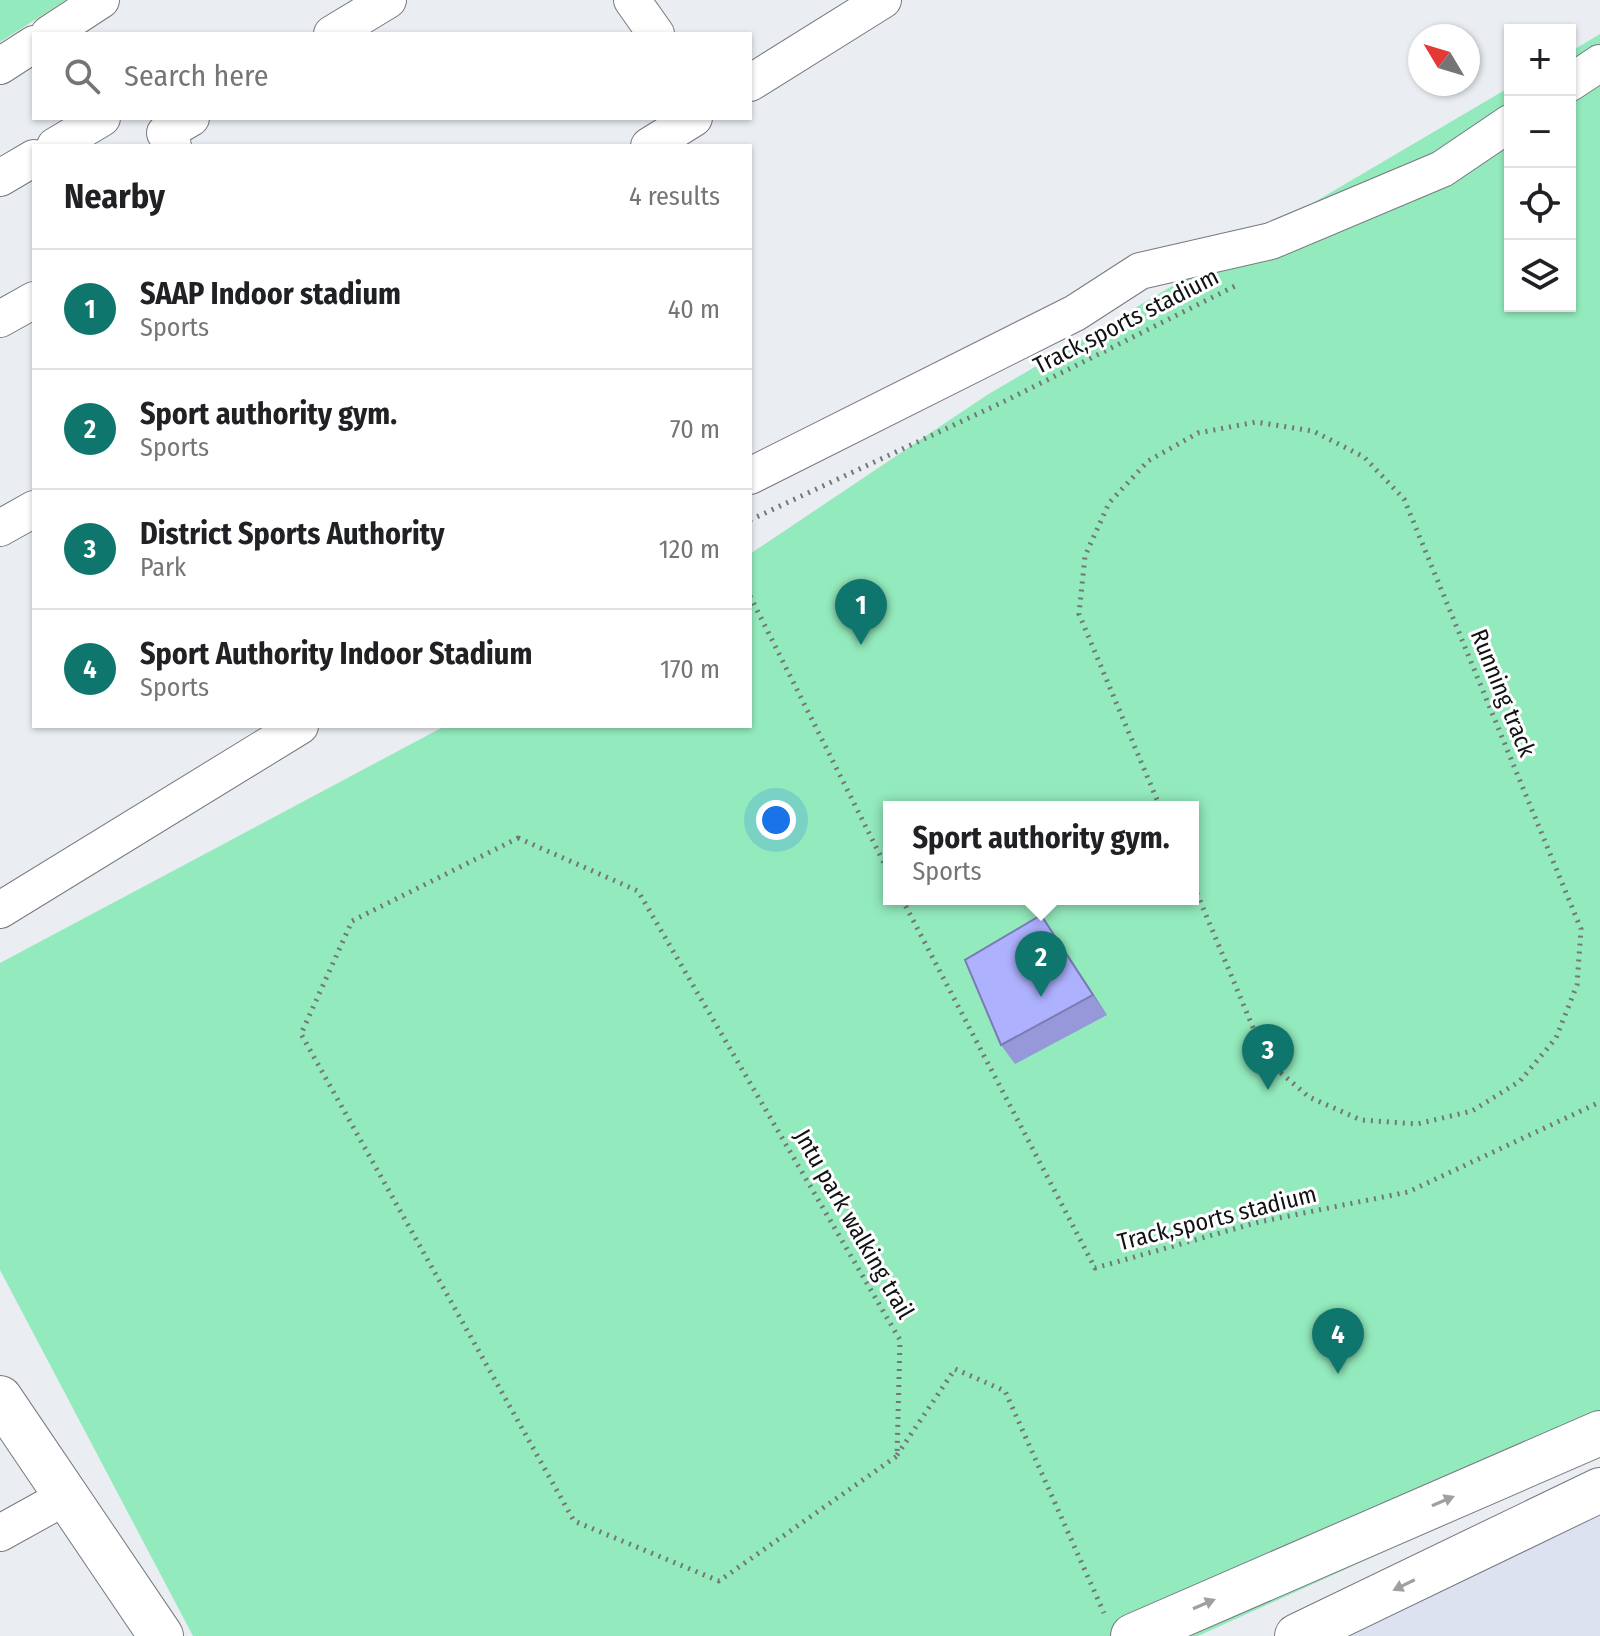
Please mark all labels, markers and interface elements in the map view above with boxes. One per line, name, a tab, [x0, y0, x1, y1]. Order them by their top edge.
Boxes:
north arrow	[1408, 24, 1480, 96]
map controls	[1504, 24, 1576, 312]
button: +	[1504, 24, 1576, 96]
search box	[32, 32, 752, 120]
icon: search	[60, 54, 104, 98]
text: Search here	[124, 58, 269, 94]
button: −	[1504, 96, 1576, 168]
button: locate	[1504, 168, 1576, 240]
text: Nearby	[64, 176, 165, 217]
text: 4 results	[629, 181, 720, 212]
button: layers	[1504, 240, 1576, 312]
street label: Track,sports stadium	[1029, 262, 1223, 380]
text: SAAP Indoor stadium	[140, 276, 401, 312]
text: 1	[85, 294, 96, 325]
text: 40 m	[668, 294, 720, 325]
text: Sports	[140, 312, 209, 343]
text: Sport authority gym.	[140, 396, 397, 432]
text: 2	[84, 414, 96, 445]
text: 70 m	[670, 414, 720, 445]
text: Sports	[140, 432, 209, 463]
text: District Sports Authority	[140, 516, 444, 552]
text: 3	[84, 534, 96, 565]
text: 120 m	[659, 534, 720, 565]
text: Park	[140, 552, 186, 583]
pin: 1	[835, 579, 887, 645]
street label: Running track	[1465, 625, 1542, 762]
text: Sport Authority Indoor Stadium	[140, 636, 532, 672]
text: 4	[83, 654, 97, 685]
text: 170 m	[660, 654, 720, 685]
text: Sports	[140, 672, 209, 703]
your location	[756, 800, 796, 840]
popup	[883, 801, 1199, 905]
text: Sport authority gym.	[912, 820, 1170, 856]
text: Sports	[912, 856, 982, 887]
pin: 2	[1015, 931, 1067, 997]
pin: 3	[1242, 1024, 1294, 1090]
street label: Jntu park walking trail	[788, 1124, 920, 1324]
street label: Track,sports stadium	[1115, 1180, 1319, 1256]
pin: 4	[1312, 1308, 1364, 1374]
one-way arrow	[1431, 1494, 1455, 1507]
one-way arrow	[1392, 1578, 1415, 1591]
one-way arrow	[1193, 1597, 1216, 1610]

